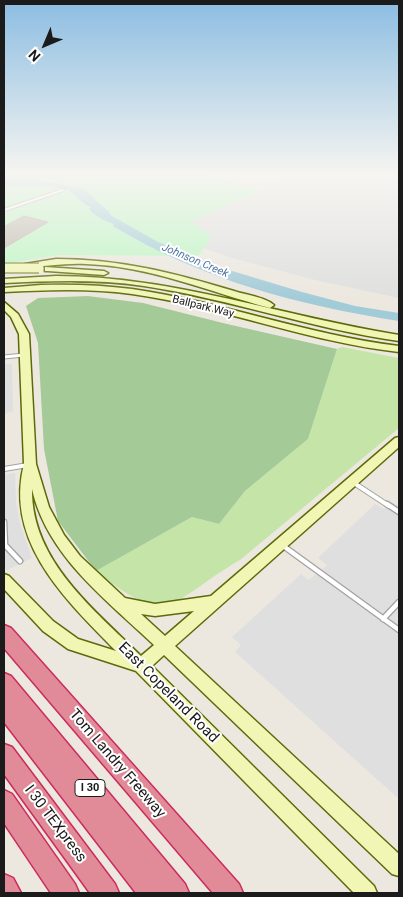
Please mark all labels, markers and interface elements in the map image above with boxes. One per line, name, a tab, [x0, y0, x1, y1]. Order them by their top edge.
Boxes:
north arrow	[20, 20, 70, 70]
text: N	[25, 46, 44, 65]
water label: Johnson Creek	[160, 241, 230, 281]
street label: Ballpark Way	[171, 293, 235, 321]
street label: East Copeland Road	[114, 639, 222, 747]
street label: Tom Landry Freeway	[65, 706, 169, 822]
road number: I 30	[75, 780, 105, 796]
street label: I 30 TEXpress	[20, 782, 90, 866]

